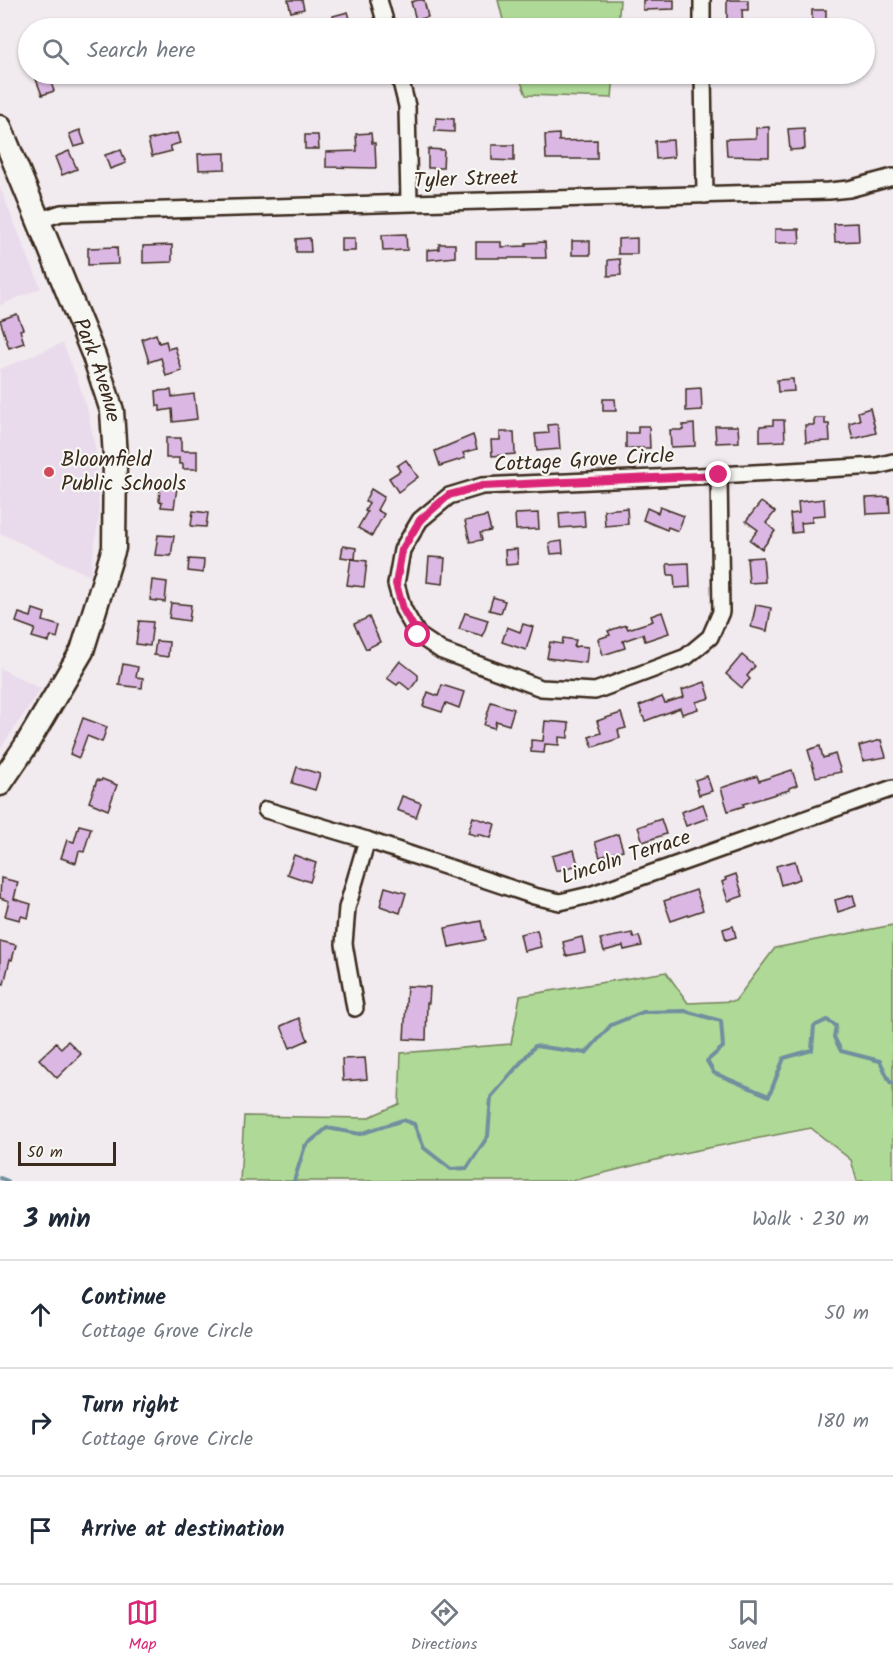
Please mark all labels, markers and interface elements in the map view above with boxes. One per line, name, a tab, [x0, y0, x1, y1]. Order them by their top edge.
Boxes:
search box	[18, 18, 875, 84]
text: Search here	[87, 34, 195, 69]
icon: search	[39, 35, 72, 68]
street label: Tyler Street	[413, 162, 520, 198]
street label: Park Avenue	[64, 313, 129, 423]
street label: Cottage Grove Circle	[493, 440, 676, 482]
place label: Bloomfield Public Schools	[61, 444, 186, 501]
route end	[705, 461, 731, 487]
marker: Bloomfield Public Schools	[42, 465, 56, 479]
route start	[404, 621, 430, 647]
street label: Lincoln Terrace	[557, 821, 696, 894]
scale bar	[18, 1139, 116, 1166]
text: 50 m	[27, 1140, 63, 1165]
text: 3 min	[24, 1199, 91, 1241]
text: Walk · 230 m	[752, 1204, 869, 1236]
text: Continue	[81, 1281, 166, 1316]
icon: ahead	[24, 1298, 57, 1331]
text: 50 m	[824, 1298, 869, 1330]
text: Cottage Grove Circle	[81, 1316, 253, 1348]
text: Turn right	[81, 1389, 179, 1424]
icon: right	[24, 1406, 57, 1439]
text: 180 m	[817, 1406, 869, 1438]
text: Cottage Grove Circle	[81, 1424, 253, 1456]
text: Arrive at destination	[81, 1513, 284, 1548]
icon: arrive	[24, 1514, 57, 1547]
tab: Map	[126, 1596, 159, 1657]
tab: Directions	[411, 1596, 477, 1657]
tab: Saved	[729, 1596, 767, 1657]

